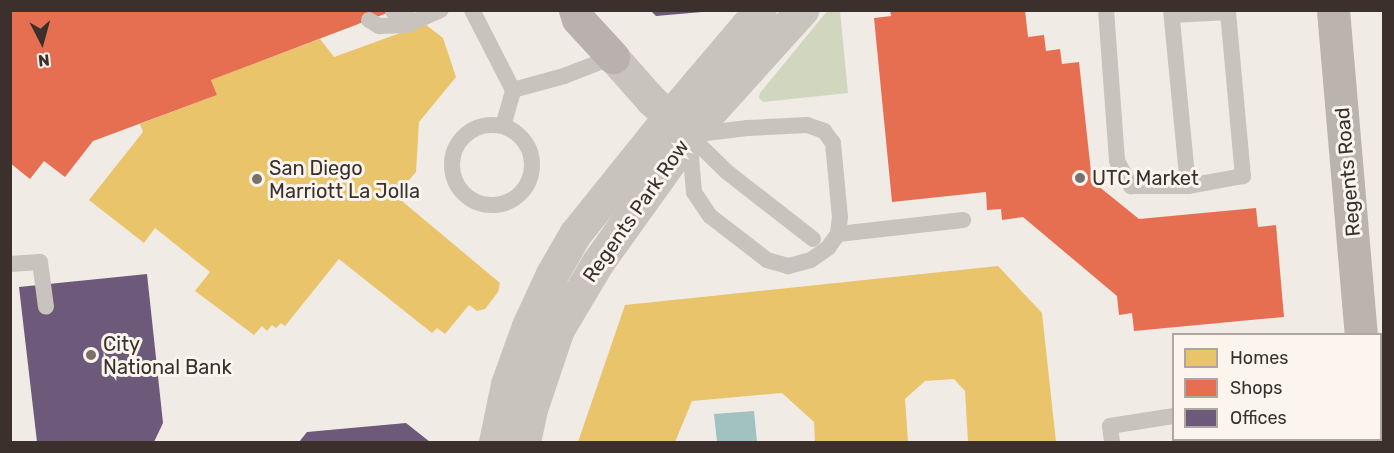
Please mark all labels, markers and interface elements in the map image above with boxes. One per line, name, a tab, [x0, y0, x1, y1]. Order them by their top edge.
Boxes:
north arrow	[12, 12, 72, 72]
text: N	[37, 50, 51, 70]
street label: Regents Road	[1330, 106, 1366, 238]
street label: Regents Park Row	[578, 135, 694, 287]
place label: San Diego Marriott La Jolla	[269, 156, 420, 203]
place label: UTC Market	[1092, 166, 1199, 190]
marker: UTC Market	[1073, 171, 1087, 185]
marker: San Diego Marriott La Jolla	[250, 172, 264, 186]
place label: City National Bank	[103, 332, 232, 379]
legend	[1172, 333, 1382, 441]
text: Homes	[1230, 347, 1288, 369]
marker: City National Bank	[84, 348, 98, 362]
text: Shops	[1230, 377, 1282, 399]
text: Offices	[1230, 407, 1287, 429]

